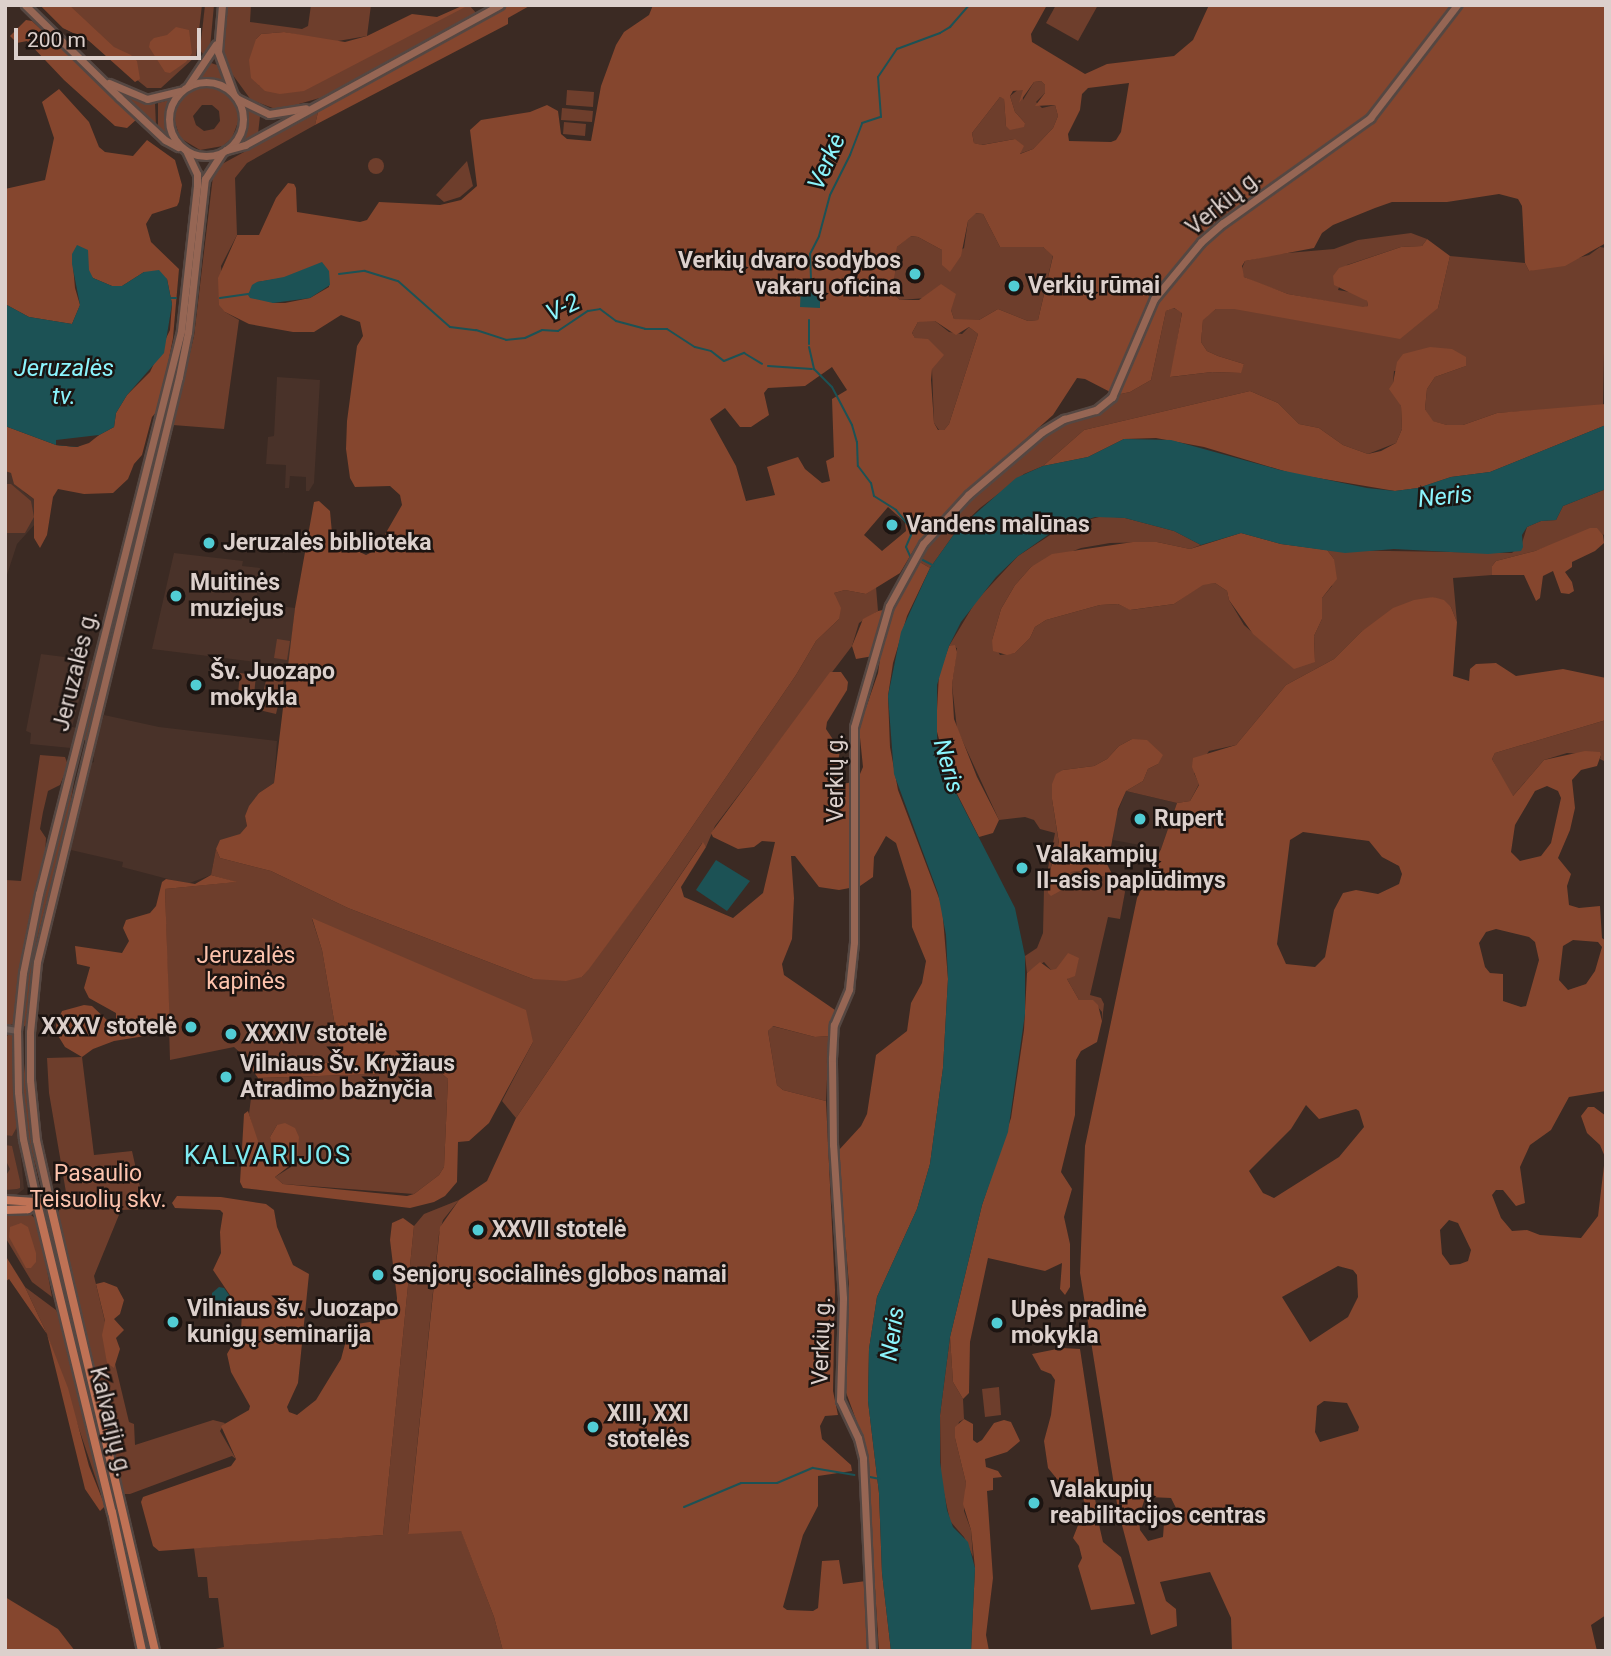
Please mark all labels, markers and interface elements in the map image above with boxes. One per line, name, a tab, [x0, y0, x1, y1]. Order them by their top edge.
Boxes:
scale bar	[18, 14, 205, 58]
text: 200 m	[27, 28, 86, 52]
water label: Verkė	[802, 129, 852, 195]
street label: Verkių g.	[1181, 164, 1267, 242]
place label: Verkių dvaro sodybos vakarų oficina	[678, 247, 901, 301]
marker: Verkių dvaro sodybos vakarų oficina	[907, 266, 923, 282]
place label: Verkių rūmai	[1028, 272, 1160, 300]
marker: Verkių rūmai	[1006, 278, 1022, 294]
water label: V-2	[542, 288, 584, 328]
water label: Jeruzalės tv.	[14, 355, 114, 411]
water label: Neris	[1416, 480, 1474, 514]
place label: Vandens malūnas	[906, 511, 1090, 539]
marker: Vandens malūnas	[884, 517, 900, 533]
place label: Jeruzalės biblioteka	[223, 529, 432, 557]
marker: Jeruzalės biblioteka	[201, 535, 217, 551]
place label: Muitinės muziejus	[190, 569, 284, 623]
marker: Muitinės muziejus	[168, 588, 184, 604]
street label: Jeruzalės g.	[48, 608, 104, 734]
place label: Šv. Juozapo mokykla	[210, 658, 335, 712]
marker: Šv. Juozapo mokykla	[188, 677, 204, 693]
street label: Verkių g.	[822, 734, 850, 822]
water label: Neris	[927, 736, 969, 796]
place label: Rupert	[1154, 805, 1224, 833]
marker: Rupert	[1132, 811, 1148, 827]
place label: Valakampių II-asis paplūdimys	[1036, 841, 1226, 895]
marker: Valakampių II-asis paplūdimys	[1014, 860, 1030, 876]
park label: Jeruzalės kapinės	[197, 942, 295, 996]
place label: XXXV stotelė	[41, 1013, 177, 1041]
marker: XXXV stotelė	[183, 1019, 199, 1035]
place label: XXXIV stotelė	[245, 1020, 387, 1048]
marker: XXXIV stotelė	[223, 1026, 239, 1042]
place label: Vilniaus Šv. Kryžiaus Atradimo bažnyčia	[240, 1050, 455, 1104]
marker: Vilniaus Šv. Kryžiaus Atradimo bažnyčia	[218, 1069, 234, 1085]
district label: KALVARIJOS	[185, 1140, 351, 1172]
park label: Pasaulio Teisuolių skv.	[29, 1160, 167, 1214]
place label: XXVII stotelė	[492, 1216, 627, 1244]
marker: XXVII stotelė	[470, 1222, 486, 1238]
place label: Senjorų socialinės globos namai	[392, 1261, 727, 1289]
marker: Senjorų socialinės globos namai	[370, 1267, 386, 1283]
place label: Vilniaus šv. Juozapo kunigų seminarija	[187, 1295, 399, 1349]
street label: Verkių g.	[807, 1296, 837, 1386]
place label: Upės pradinė mokykla	[1011, 1296, 1147, 1350]
water label: Neris	[875, 1305, 911, 1363]
marker: Vilniaus šv. Juozapo kunigų seminarija	[165, 1314, 181, 1330]
marker: Upės pradinė mokykla	[989, 1315, 1005, 1331]
street label: Kalvarijų g.	[83, 1364, 137, 1480]
place label: XIII, XXI stotelės	[607, 1400, 690, 1454]
marker: XIII, XXI stotelės	[585, 1419, 601, 1435]
place label: Valakupių reabilitacijos centras	[1050, 1476, 1266, 1530]
marker: Valakupių reabilitacijos centras	[1024, 1493, 1044, 1513]

